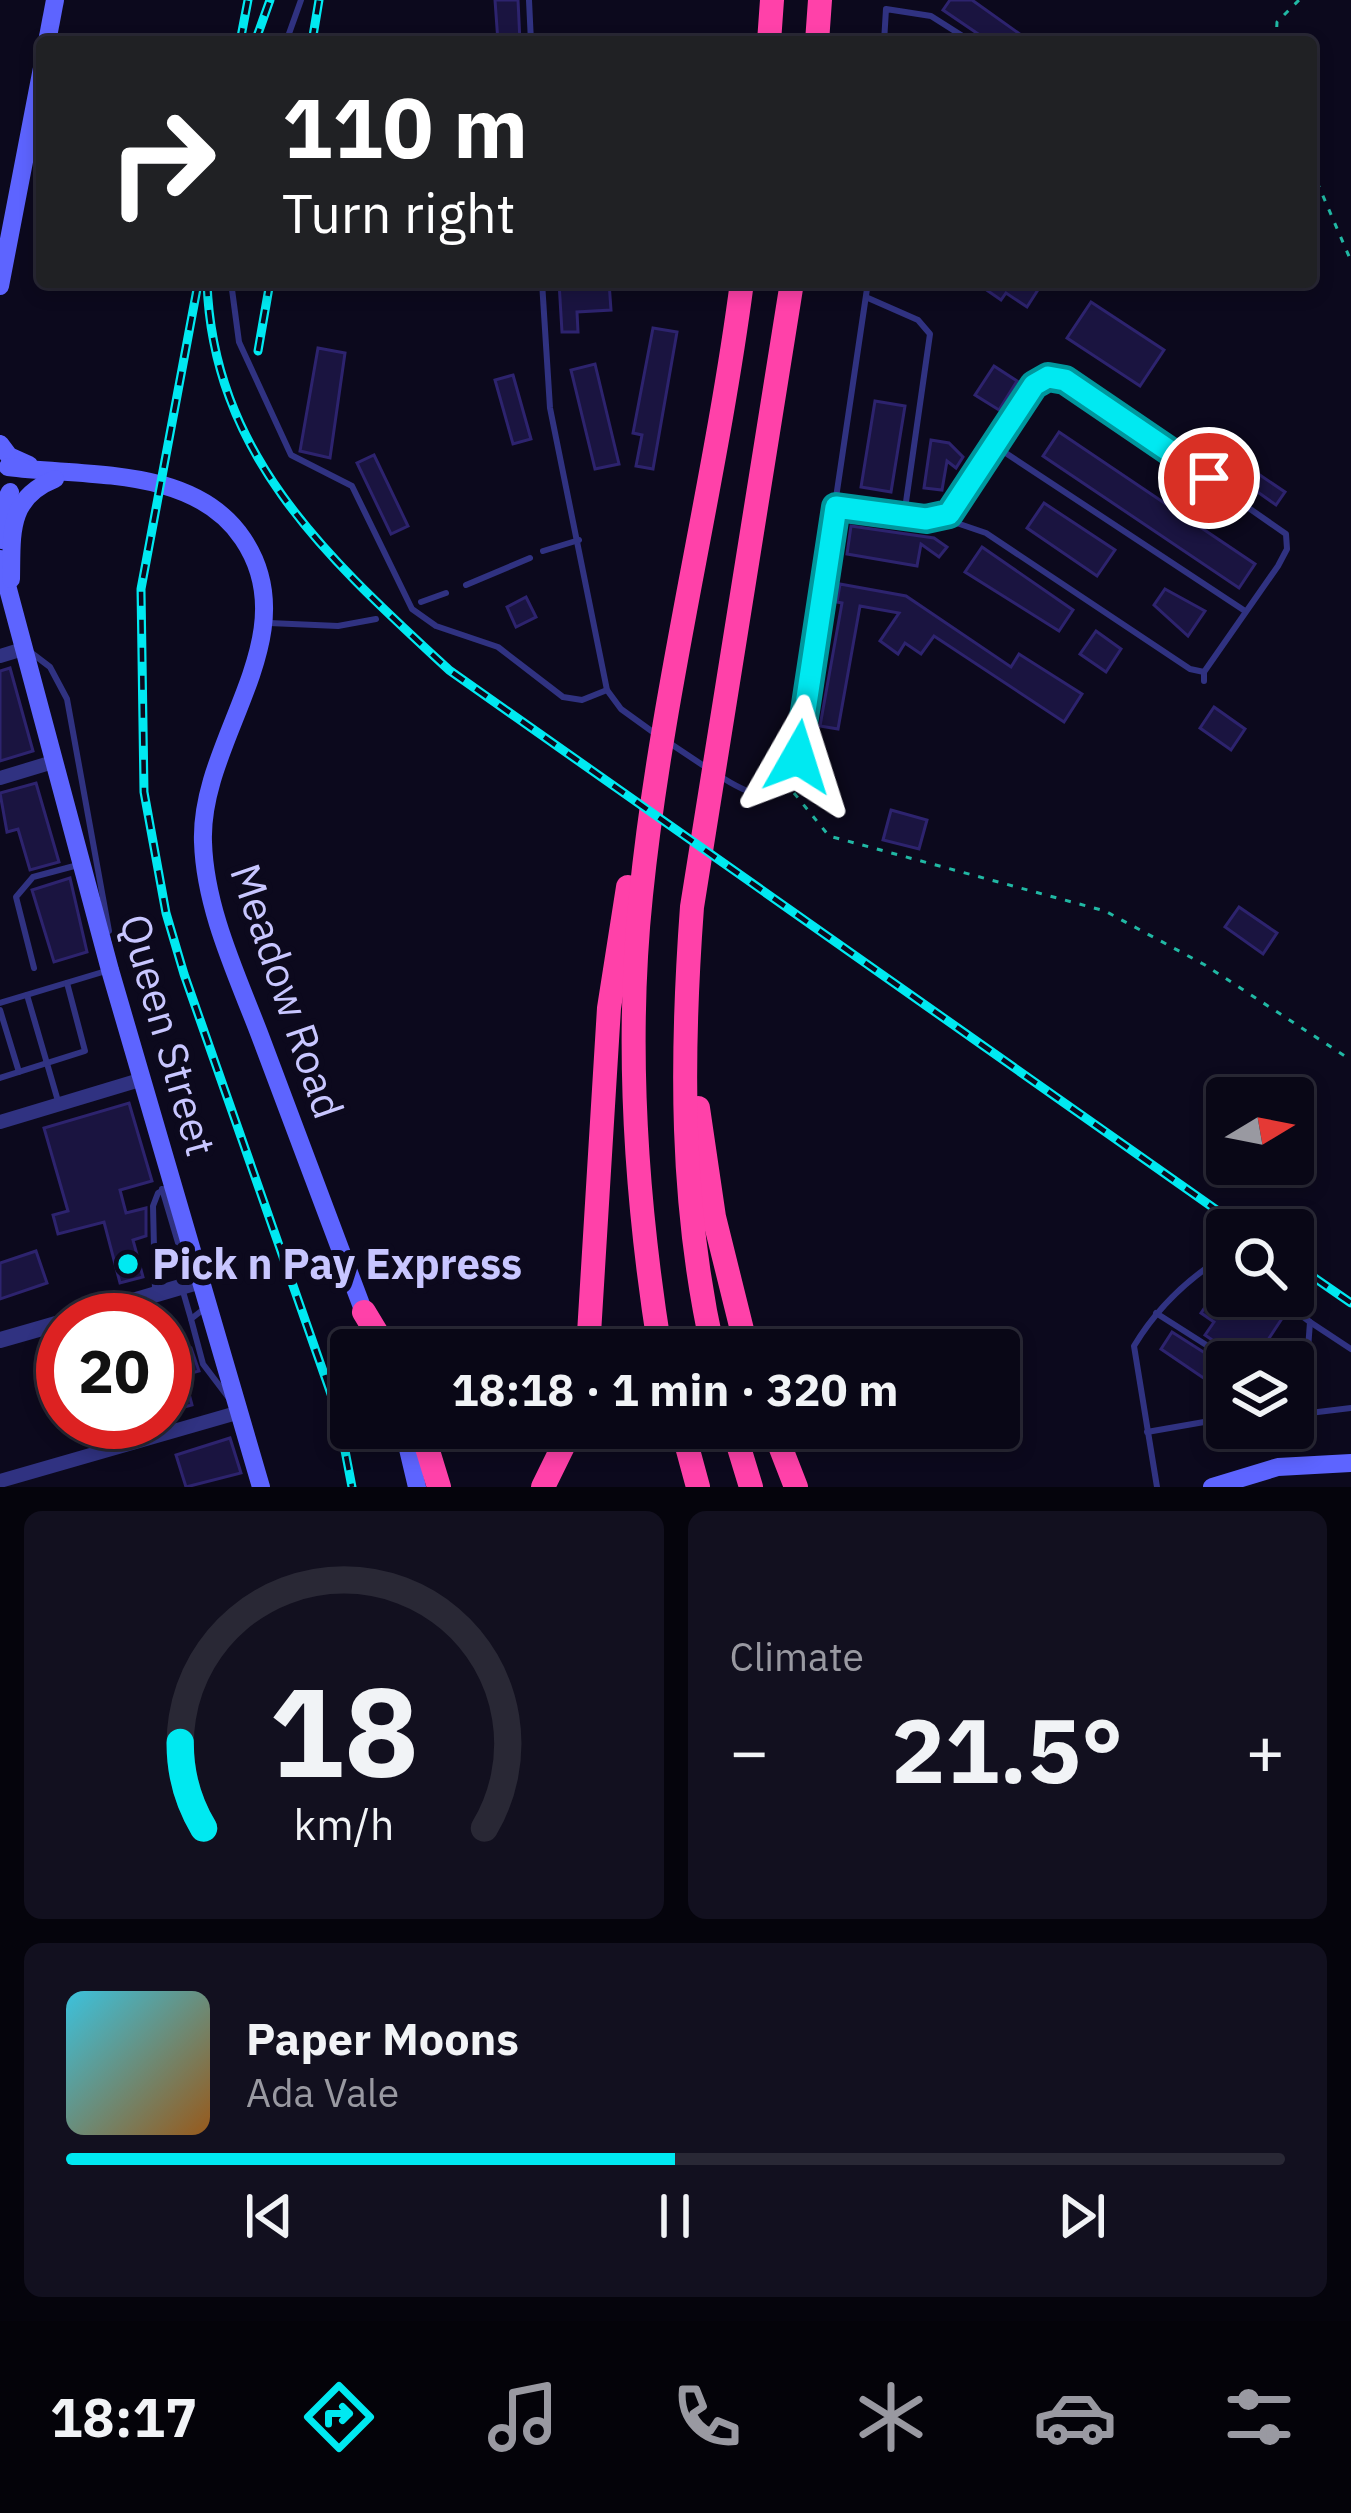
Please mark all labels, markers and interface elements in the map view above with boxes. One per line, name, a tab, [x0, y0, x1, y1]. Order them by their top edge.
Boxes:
text: 110 m	[282, 72, 528, 181]
icon: right	[84, 84, 240, 240]
text: Turn right	[282, 178, 516, 248]
pin	[1158, 427, 1260, 529]
icon: arrive	[1176, 445, 1242, 511]
position arrow	[735, 694, 861, 820]
street label: Meadow Road	[218, 856, 357, 1126]
street label: Queen Street	[108, 908, 229, 1162]
north arrow	[1206, 1077, 1314, 1185]
map controls	[1206, 1077, 1314, 1449]
button: search	[1206, 1209, 1314, 1317]
place label: Pick n Pay Express	[152, 1236, 522, 1291]
marker: Pick n Pay Express	[115, 1251, 141, 1277]
speed limit sign: 20	[36, 1293, 192, 1449]
button: layers	[1206, 1341, 1314, 1449]
text: 18:18 · 1 min · 320 m	[452, 1360, 898, 1418]
text: Climate	[730, 1631, 864, 1682]
text: 18	[269, 1649, 419, 1811]
text: 21.5°	[891, 1691, 1123, 1808]
text: −	[730, 1707, 769, 1793]
text: +	[1245, 1707, 1285, 1793]
text: km/h	[293, 1796, 394, 1852]
text: Paper Moons	[246, 2009, 519, 2067]
text: Ada Vale	[246, 2067, 399, 2118]
icon: previous	[236, 2183, 302, 2249]
icon: pause	[642, 2183, 708, 2249]
icon: next	[1049, 2183, 1115, 2249]
icon: directions	[297, 2375, 381, 2459]
icon: music	[481, 2375, 565, 2459]
icon: phone	[665, 2375, 749, 2459]
icon: climate	[849, 2375, 933, 2459]
icon: car	[1033, 2375, 1117, 2459]
icon: filters	[1217, 2375, 1301, 2459]
text: 18:17	[50, 2382, 197, 2452]

